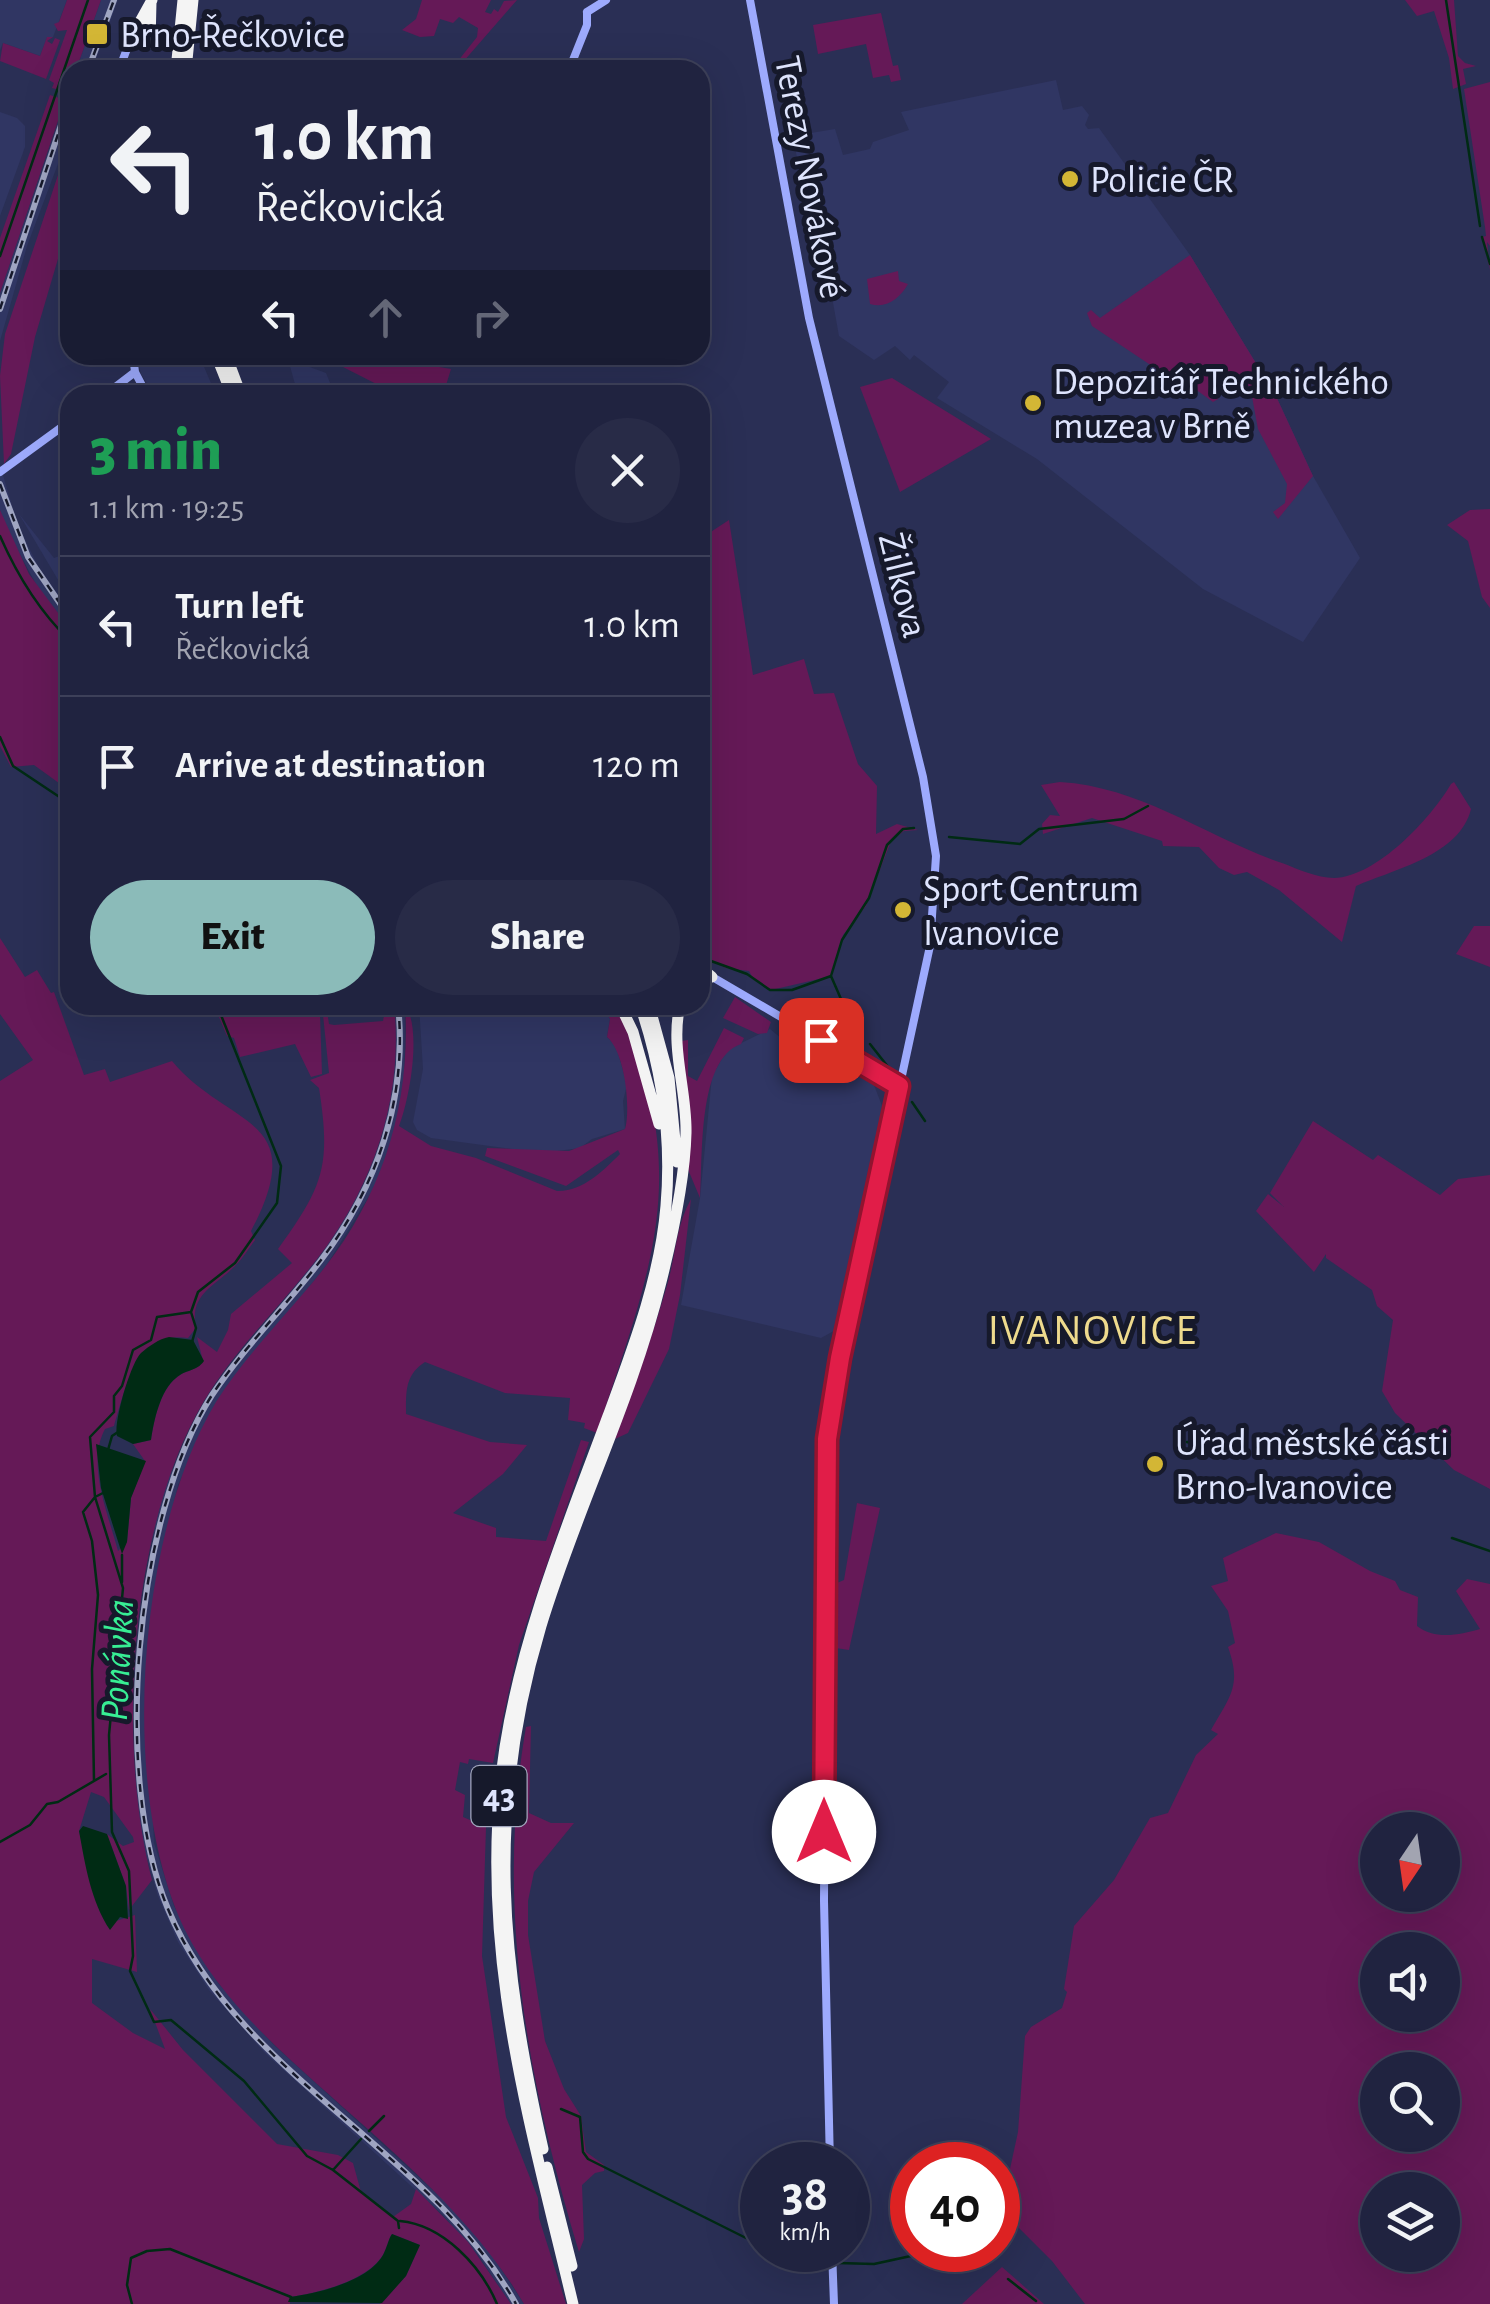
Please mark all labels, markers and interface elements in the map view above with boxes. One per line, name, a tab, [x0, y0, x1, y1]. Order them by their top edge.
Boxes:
place label: Brno-Řečkovice	[120, 14, 345, 55]
marker: Brno-Řečkovice	[84, 21, 110, 47]
street label: Terezy Novákové	[767, 53, 851, 302]
icon: left	[90, 100, 220, 230]
text: 1.0 km	[255, 103, 434, 173]
place label: Policie ČR	[1090, 159, 1234, 200]
marker: Policie ČR	[1059, 168, 1081, 190]
text: Řečkovická	[255, 185, 445, 230]
icon: left	[253, 290, 308, 345]
icon: ahead	[358, 290, 413, 345]
icon: right	[463, 290, 518, 345]
place label: Depozitář Technického muzea v Brně	[1053, 364, 1389, 446]
marker: Depozitář Technického muzea v Brně	[1022, 392, 1044, 414]
button: close	[575, 418, 680, 523]
text: 3 min	[90, 421, 222, 481]
text: 1.1 km · 19:25	[90, 492, 244, 524]
street label: Žilkova	[871, 528, 936, 642]
text: Turn left	[175, 588, 303, 626]
icon: left	[90, 599, 145, 654]
text: 1.0 km	[584, 607, 680, 645]
text: Řečkovická	[175, 633, 310, 665]
icon: arrive	[90, 739, 145, 794]
text: Arrive at destination	[175, 747, 486, 785]
text: 120 m	[593, 747, 680, 785]
place label: Sport Centrum Ivanovice	[923, 871, 1139, 953]
button: Exit	[90, 880, 375, 995]
button: Share	[395, 880, 680, 995]
marker: Sport Centrum Ivanovice	[892, 899, 914, 921]
pin	[779, 998, 864, 1083]
icon: arrive	[794, 1013, 849, 1068]
district label: IVANOVICE	[988, 1310, 1198, 1352]
place label: Úřad městské části Brno-Ivanovice	[1175, 1421, 1449, 1507]
marker: Úřad městské části Brno-Ivanovice	[1144, 1453, 1166, 1475]
water label: Ponávka	[95, 1598, 141, 1722]
road number: 43	[472, 1766, 526, 1826]
position arrow	[772, 1780, 876, 1884]
north arrow	[1360, 1812, 1460, 1912]
map controls	[1360, 1812, 1460, 2272]
button: sound	[1360, 1932, 1460, 2032]
button: search	[1360, 2052, 1460, 2152]
speed limit sign: 40	[890, 2142, 1020, 2272]
text: 38	[782, 2170, 828, 2220]
button: layers	[1360, 2172, 1460, 2272]
text: km/h	[779, 2220, 831, 2245]

